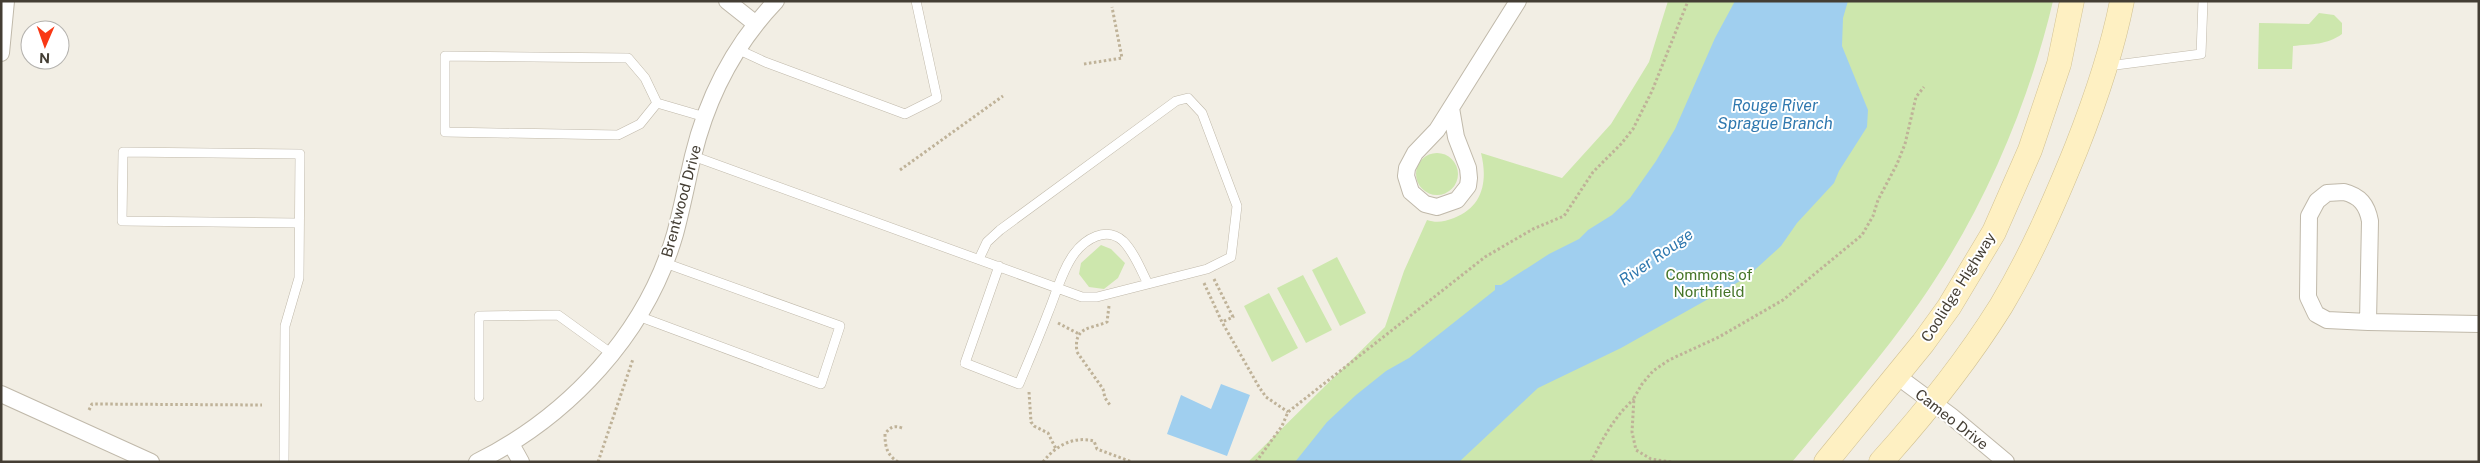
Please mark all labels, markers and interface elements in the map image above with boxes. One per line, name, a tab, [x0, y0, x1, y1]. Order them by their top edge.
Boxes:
north arrow	[20, 20, 70, 70]
text: N	[39, 50, 50, 66]
water label: Rouge River Sprague Branch	[1717, 96, 1833, 133]
street label: Brentwood Drive	[658, 143, 704, 259]
water label: River Rouge	[1615, 224, 1697, 290]
street label: Coolidge Highway	[1917, 229, 1999, 345]
park label: Commons of Northfield	[1666, 266, 1753, 300]
street label: Cameo Drive	[1912, 385, 1992, 453]

